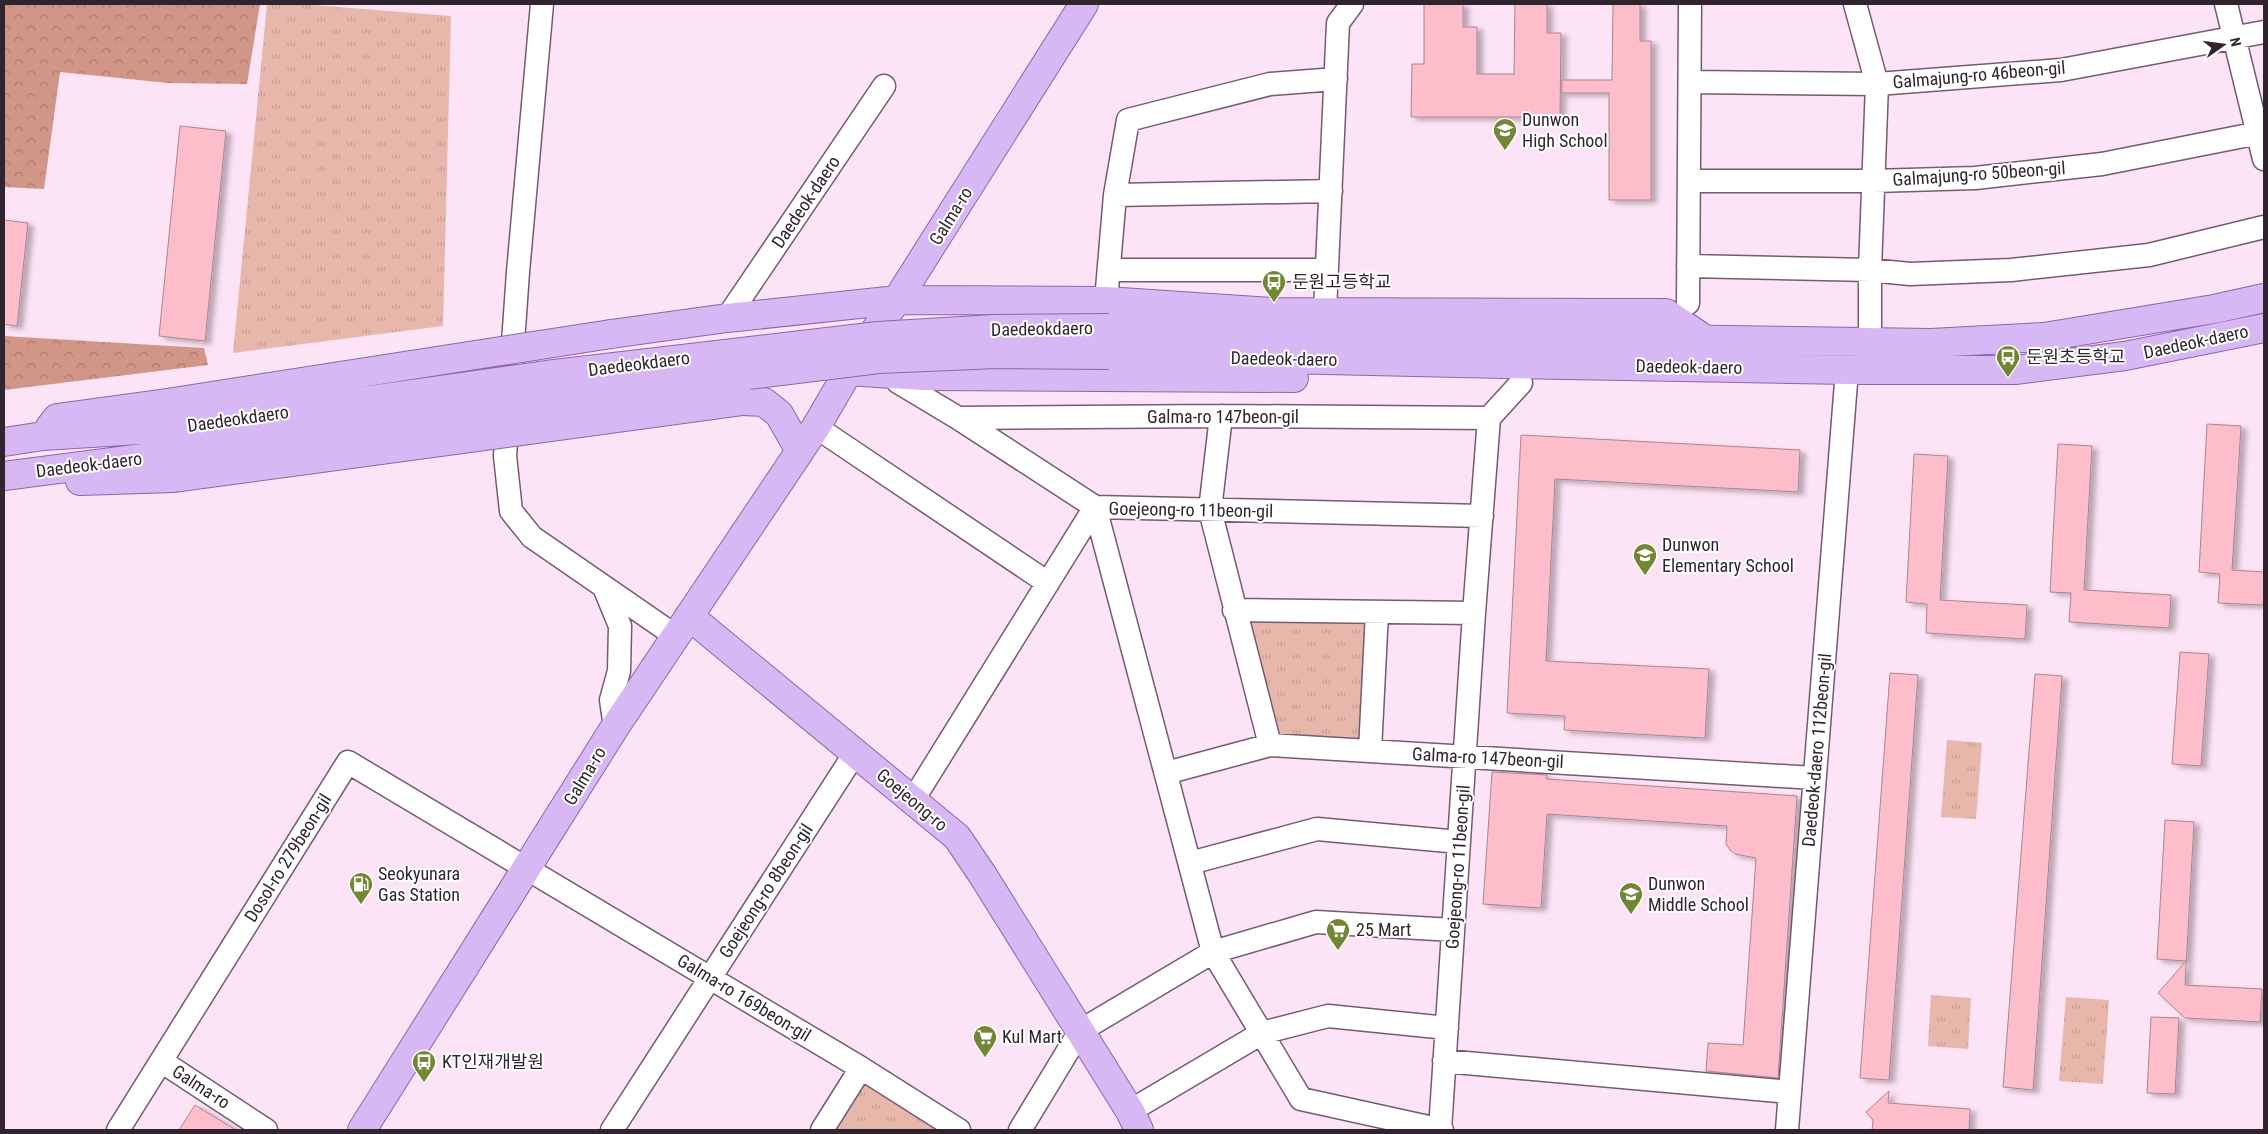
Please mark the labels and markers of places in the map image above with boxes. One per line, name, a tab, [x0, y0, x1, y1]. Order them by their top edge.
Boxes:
place label: Dunwon High School	[1522, 109, 1608, 151]
school or university icon: Dunwon High School	[1492, 117, 1518, 151]
bus stop icon: 둔원고등학교	[1261, 269, 1287, 303]
place label: 둔원고등학교	[1292, 271, 1391, 292]
bus stop icon: 둔원초등학교	[1995, 344, 2021, 378]
place label: 둔원초등학교	[2026, 346, 2125, 367]
place label: Dunwon Elementary School	[1662, 534, 1794, 576]
school or university icon: Dunwon Elementary School	[1632, 542, 1658, 576]
place label: Seokyunara Gas Station	[378, 863, 460, 905]
fuel station icon: Seokyunara Gas Station	[348, 871, 374, 905]
place label: Dunwon Middle School	[1648, 873, 1749, 915]
school or university icon: Dunwon Middle School	[1618, 881, 1644, 915]
supermarket icon: 25 Mart	[1325, 917, 1351, 951]
place label: 25 Mart	[1356, 919, 1411, 940]
supermarket icon: Kul Mart	[972, 1024, 998, 1058]
place label: Kul Mart	[1002, 1026, 1062, 1047]
bus stop icon: KT인재개발원	[411, 1049, 437, 1083]
place label: KT인재개발원	[442, 1051, 544, 1072]

